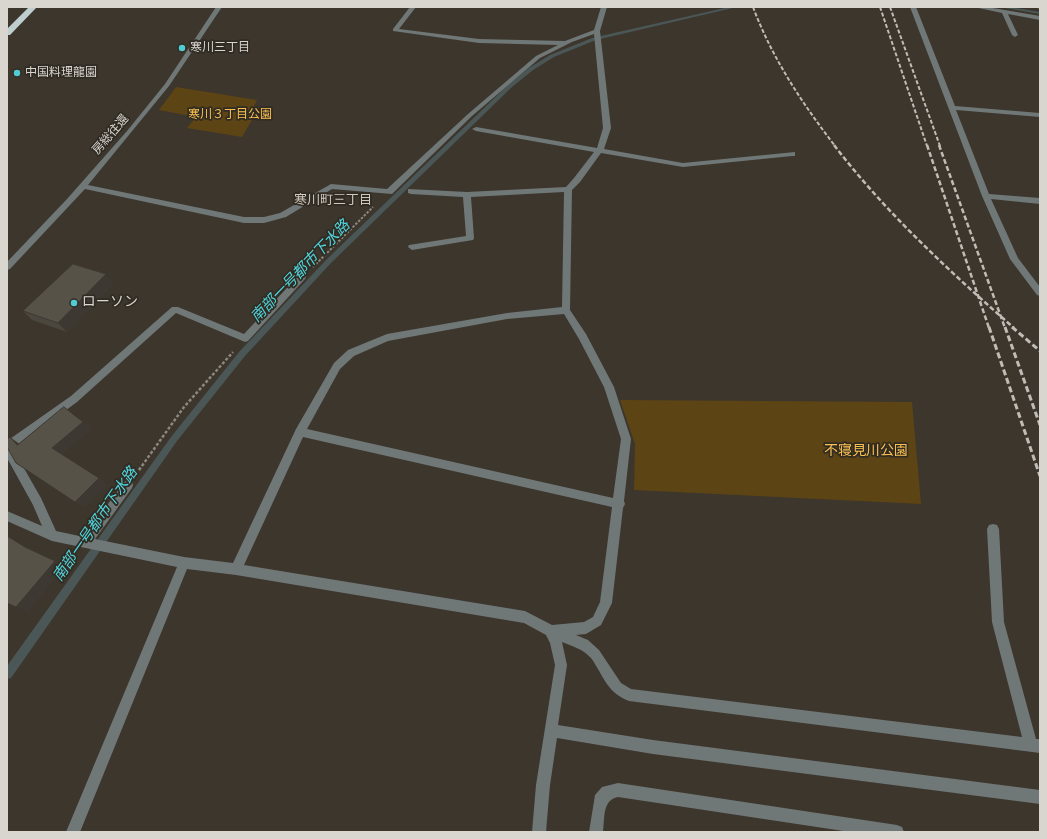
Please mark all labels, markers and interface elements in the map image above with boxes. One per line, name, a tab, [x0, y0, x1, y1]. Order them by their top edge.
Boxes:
place label: 寒川三丁目	[190, 41, 250, 55]
marker: 寒川三丁目	[177, 43, 187, 53]
place label: 中国料理龍園	[25, 66, 97, 80]
marker: 中国料理龍園	[12, 68, 22, 78]
park label: 寒川３丁目公園	[188, 108, 272, 122]
street label: 房総往還	[90, 112, 132, 158]
district label: 寒川町三丁目	[294, 193, 372, 209]
water label: 南部一号都市下水路	[248, 217, 354, 327]
place label: ローソン	[82, 295, 138, 311]
marker: ローソン	[69, 298, 79, 308]
park label: 不寝見川公園	[824, 444, 908, 460]
water label: 南部一号都市下水路	[50, 465, 142, 585]

